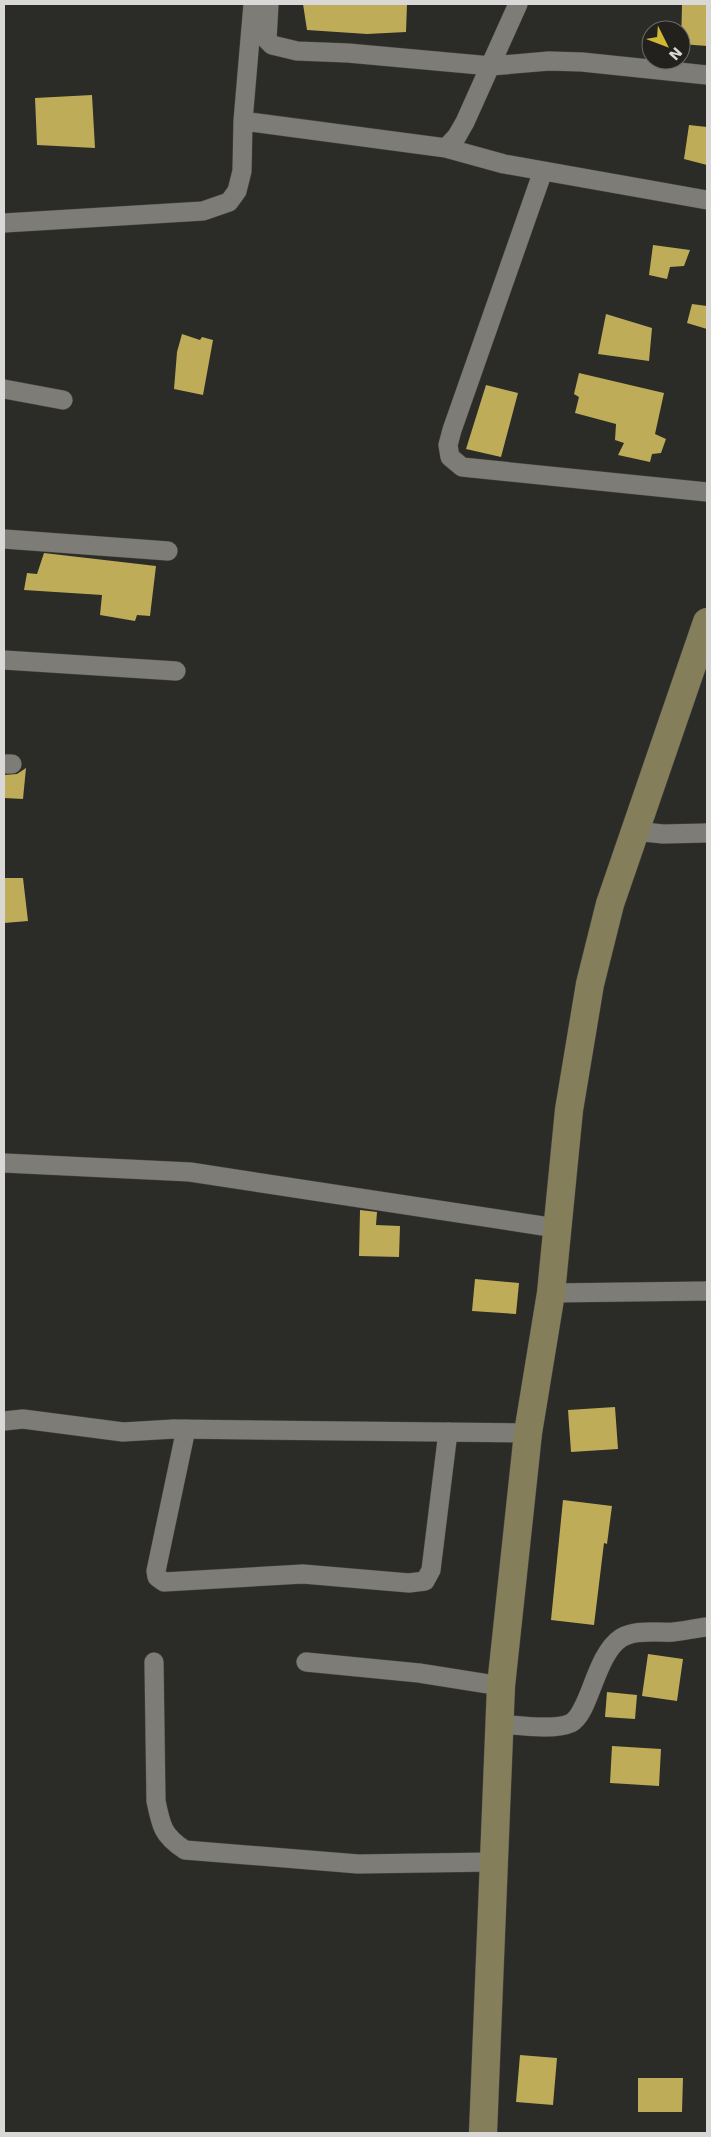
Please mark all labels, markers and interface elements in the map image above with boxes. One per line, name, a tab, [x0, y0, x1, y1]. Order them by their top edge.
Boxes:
north arrow	[641, 20, 691, 70]
text: N	[666, 44, 686, 63]

